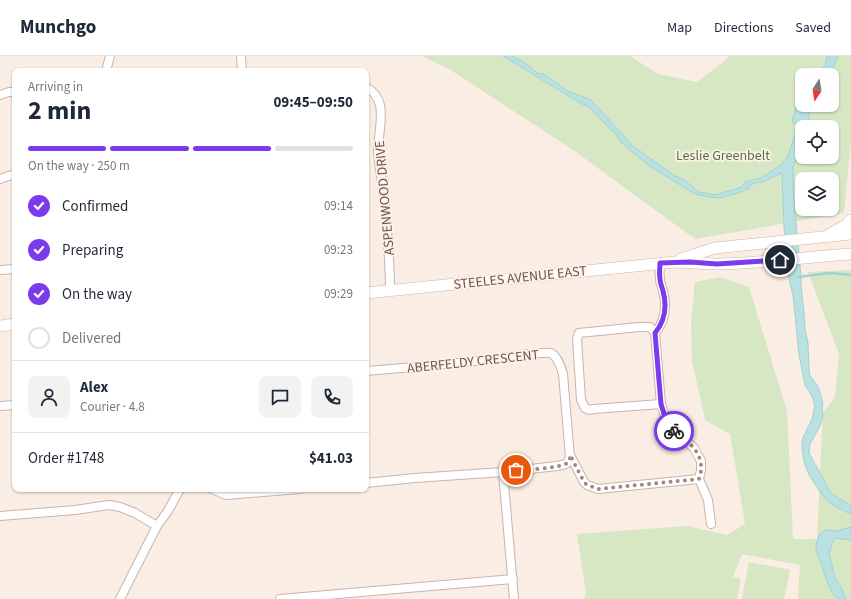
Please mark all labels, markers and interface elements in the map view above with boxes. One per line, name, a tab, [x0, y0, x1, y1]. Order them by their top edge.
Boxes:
text: Munchgo	[20, 14, 96, 41]
text: Map	[667, 18, 692, 38]
text: Directions	[714, 18, 773, 38]
text: Saved	[795, 18, 831, 38]
north arrow	[795, 68, 839, 112]
map controls	[795, 68, 839, 216]
text: Arriving in	[28, 78, 83, 96]
text: 2 min	[28, 92, 91, 129]
text: 09:45–09:50	[273, 92, 353, 113]
button: locate	[795, 120, 839, 164]
street label: ASPENWOOD DRIVE	[370, 140, 400, 256]
park label: Leslie Greenbelt	[676, 146, 770, 166]
text: On the way · 250 m	[28, 157, 130, 175]
button: layers	[795, 172, 839, 216]
icon: check	[28, 195, 50, 217]
text: Confirmed	[62, 196, 128, 217]
text: 09:14	[324, 197, 353, 215]
icon: check	[28, 239, 50, 261]
text: Preparing	[62, 240, 123, 261]
text: 09:23	[324, 241, 353, 259]
pin	[763, 243, 797, 277]
icon: home	[769, 249, 791, 271]
street label: STEELES AVENUE EAST	[452, 261, 588, 295]
icon: check	[28, 283, 50, 305]
text: On the way	[62, 284, 132, 305]
text: 09:29	[324, 285, 353, 303]
text: Delivered	[62, 328, 121, 349]
street label: ABERFELDY CRESCENT	[406, 345, 541, 379]
button: person	[28, 376, 70, 418]
button: chat	[259, 376, 301, 418]
button: phone	[311, 376, 353, 418]
text: Alex	[80, 377, 108, 398]
text: Courier · 4.8	[80, 398, 145, 416]
courier	[654, 411, 694, 451]
icon: bike	[663, 420, 685, 442]
text: Order #1748	[28, 448, 104, 469]
text: $41.03	[309, 448, 353, 469]
pin	[499, 453, 533, 487]
icon: bag	[505, 459, 527, 481]

